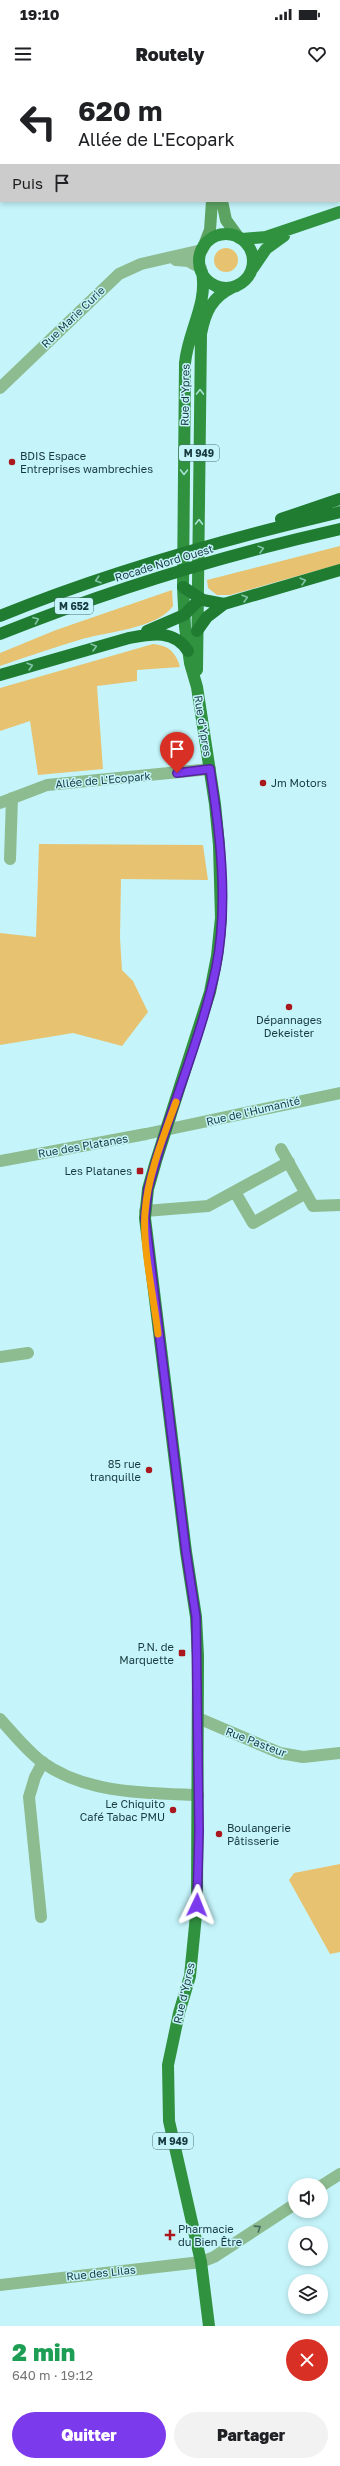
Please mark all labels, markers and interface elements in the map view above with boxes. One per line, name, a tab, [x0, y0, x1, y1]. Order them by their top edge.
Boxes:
text: 19:10	[20, 5, 60, 23]
icon: menu	[12, 43, 34, 65]
text: Routely	[136, 43, 204, 65]
icon: heart	[306, 43, 328, 65]
text: 620 m	[78, 94, 163, 127]
icon: left	[12, 96, 64, 148]
text: Allée de L'Ecopark	[78, 128, 235, 150]
icon: arrive	[51, 172, 73, 194]
text: Puis	[12, 174, 43, 192]
street label: Rue Marie Curie	[38, 283, 107, 350]
street label: Rue d'Ypres	[177, 364, 192, 426]
one-way arrow	[196, 389, 204, 395]
road number: M 949	[179, 445, 219, 461]
place label: BDIS Espace Entreprises wambrechies	[20, 449, 153, 475]
marker: BDIS Espace Entreprises wambrechies	[7, 457, 17, 467]
one-way arrow	[179, 469, 188, 475]
one-way arrow	[195, 519, 203, 525]
street label: Rocade Nord Ouest	[113, 541, 215, 584]
one-way arrow	[257, 545, 264, 553]
one-way arrow	[95, 575, 102, 584]
one-way arrow	[299, 577, 306, 586]
one-way arrow	[241, 594, 248, 603]
road number: M 652	[55, 598, 93, 614]
one-way arrow	[33, 616, 40, 624]
one-way arrow	[91, 644, 98, 652]
one-way arrow	[26, 662, 33, 671]
street label: Rue d'Ypres	[192, 694, 215, 758]
pin	[160, 732, 194, 773]
icon: arrive	[166, 738, 188, 760]
street label: Allée de L'Ecopark	[55, 769, 151, 790]
place label: Jm Motors	[271, 776, 327, 789]
marker: Jm Motors	[258, 778, 268, 788]
marker: Dépannages Dekeister	[284, 1002, 294, 1012]
place label: Dépannages Dekeister	[256, 1013, 322, 1039]
street label: Rue de l'Humanité	[205, 1093, 301, 1128]
street label: Rue des Platanes	[37, 1131, 129, 1160]
place label: Les Platanes	[64, 1164, 132, 1177]
marker: Les Platanes	[135, 1166, 145, 1176]
place label: 85 rue tranquille	[90, 1457, 141, 1483]
marker: 85 rue tranquille	[144, 1465, 154, 1475]
place label: P.N. de Marquette	[119, 1640, 174, 1666]
marker: P.N. de Marquette	[177, 1648, 187, 1658]
street label: Rue Pasteur	[224, 1724, 289, 1759]
place label: Le Chiquito Café Tabac PMU	[80, 1797, 165, 1823]
marker: Le Chiquito Café Tabac PMU	[168, 1805, 178, 1815]
place label: Boulangerie Pâtisserie	[227, 1821, 291, 1847]
marker: Boulangerie Pâtisserie	[214, 1829, 224, 1839]
position arrow	[176, 1884, 218, 1926]
street label: Rue d'Ypres	[170, 1961, 197, 2025]
road number: M 949	[153, 2133, 193, 2149]
map controls	[288, 2178, 328, 2314]
button: sound	[288, 2178, 328, 2218]
place label: Pharmacie du Bien Être	[178, 2222, 242, 2248]
one-way arrow	[254, 2225, 261, 2232]
button: search	[288, 2226, 328, 2266]
marker: Pharmacie du Bien Être	[165, 2230, 175, 2240]
street label: Rue des Lilas	[66, 2262, 136, 2283]
button: layers	[288, 2274, 328, 2314]
text: 2 min	[12, 2337, 75, 2366]
button: close	[286, 2339, 328, 2381]
text: 640 m · 19:12	[12, 2367, 93, 2383]
button: Quitter	[12, 2412, 166, 2458]
button: Partager	[174, 2412, 328, 2458]

